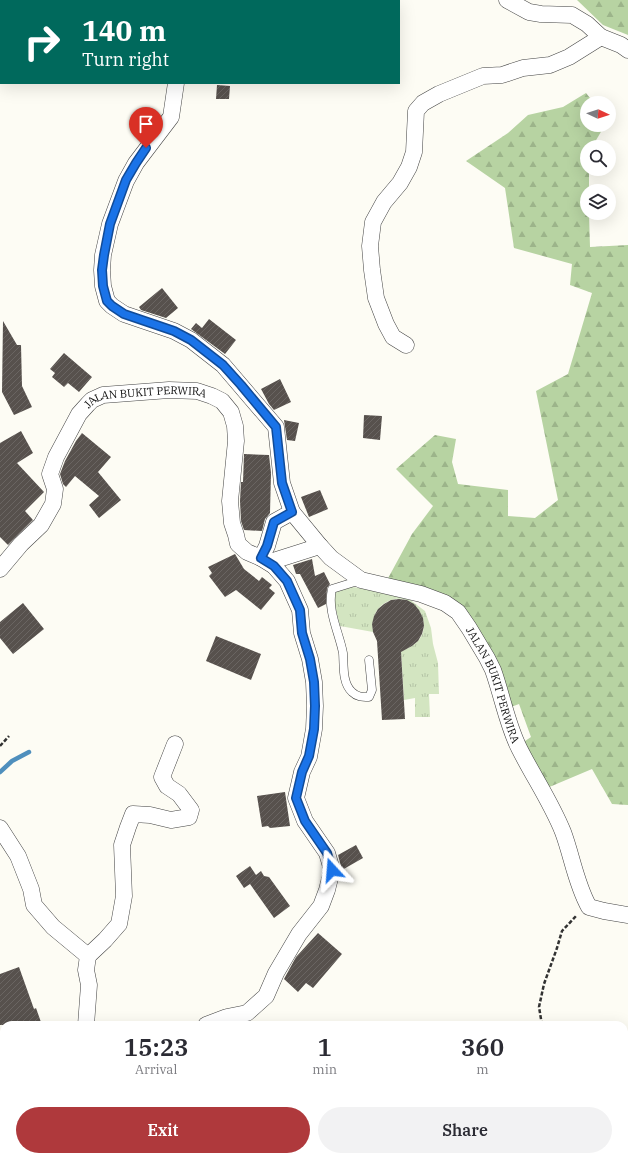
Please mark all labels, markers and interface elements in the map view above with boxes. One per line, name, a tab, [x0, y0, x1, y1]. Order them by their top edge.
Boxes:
text: 140 m	[82, 12, 166, 49]
icon: right	[16, 16, 68, 68]
text: Turn right	[82, 48, 169, 71]
north arrow	[580, 96, 616, 132]
map controls	[580, 96, 616, 220]
pin	[129, 107, 163, 148]
icon: arrive	[135, 113, 157, 135]
button: search	[580, 140, 616, 176]
button: layers	[580, 184, 616, 220]
street label: JALAN BUKIT PERWIRA	[81, 383, 209, 411]
street label: JALAN BUKIT PERWIRA	[463, 624, 523, 746]
position arrow	[311, 849, 353, 891]
text: 15:23	[124, 1031, 189, 1063]
text: 1	[318, 1031, 332, 1063]
text: 360	[461, 1031, 504, 1063]
text: Arrival	[135, 1061, 177, 1078]
text: min	[312, 1061, 337, 1078]
text: m	[476, 1061, 489, 1078]
button: Exit	[16, 1107, 310, 1153]
button: Share	[318, 1107, 612, 1153]

